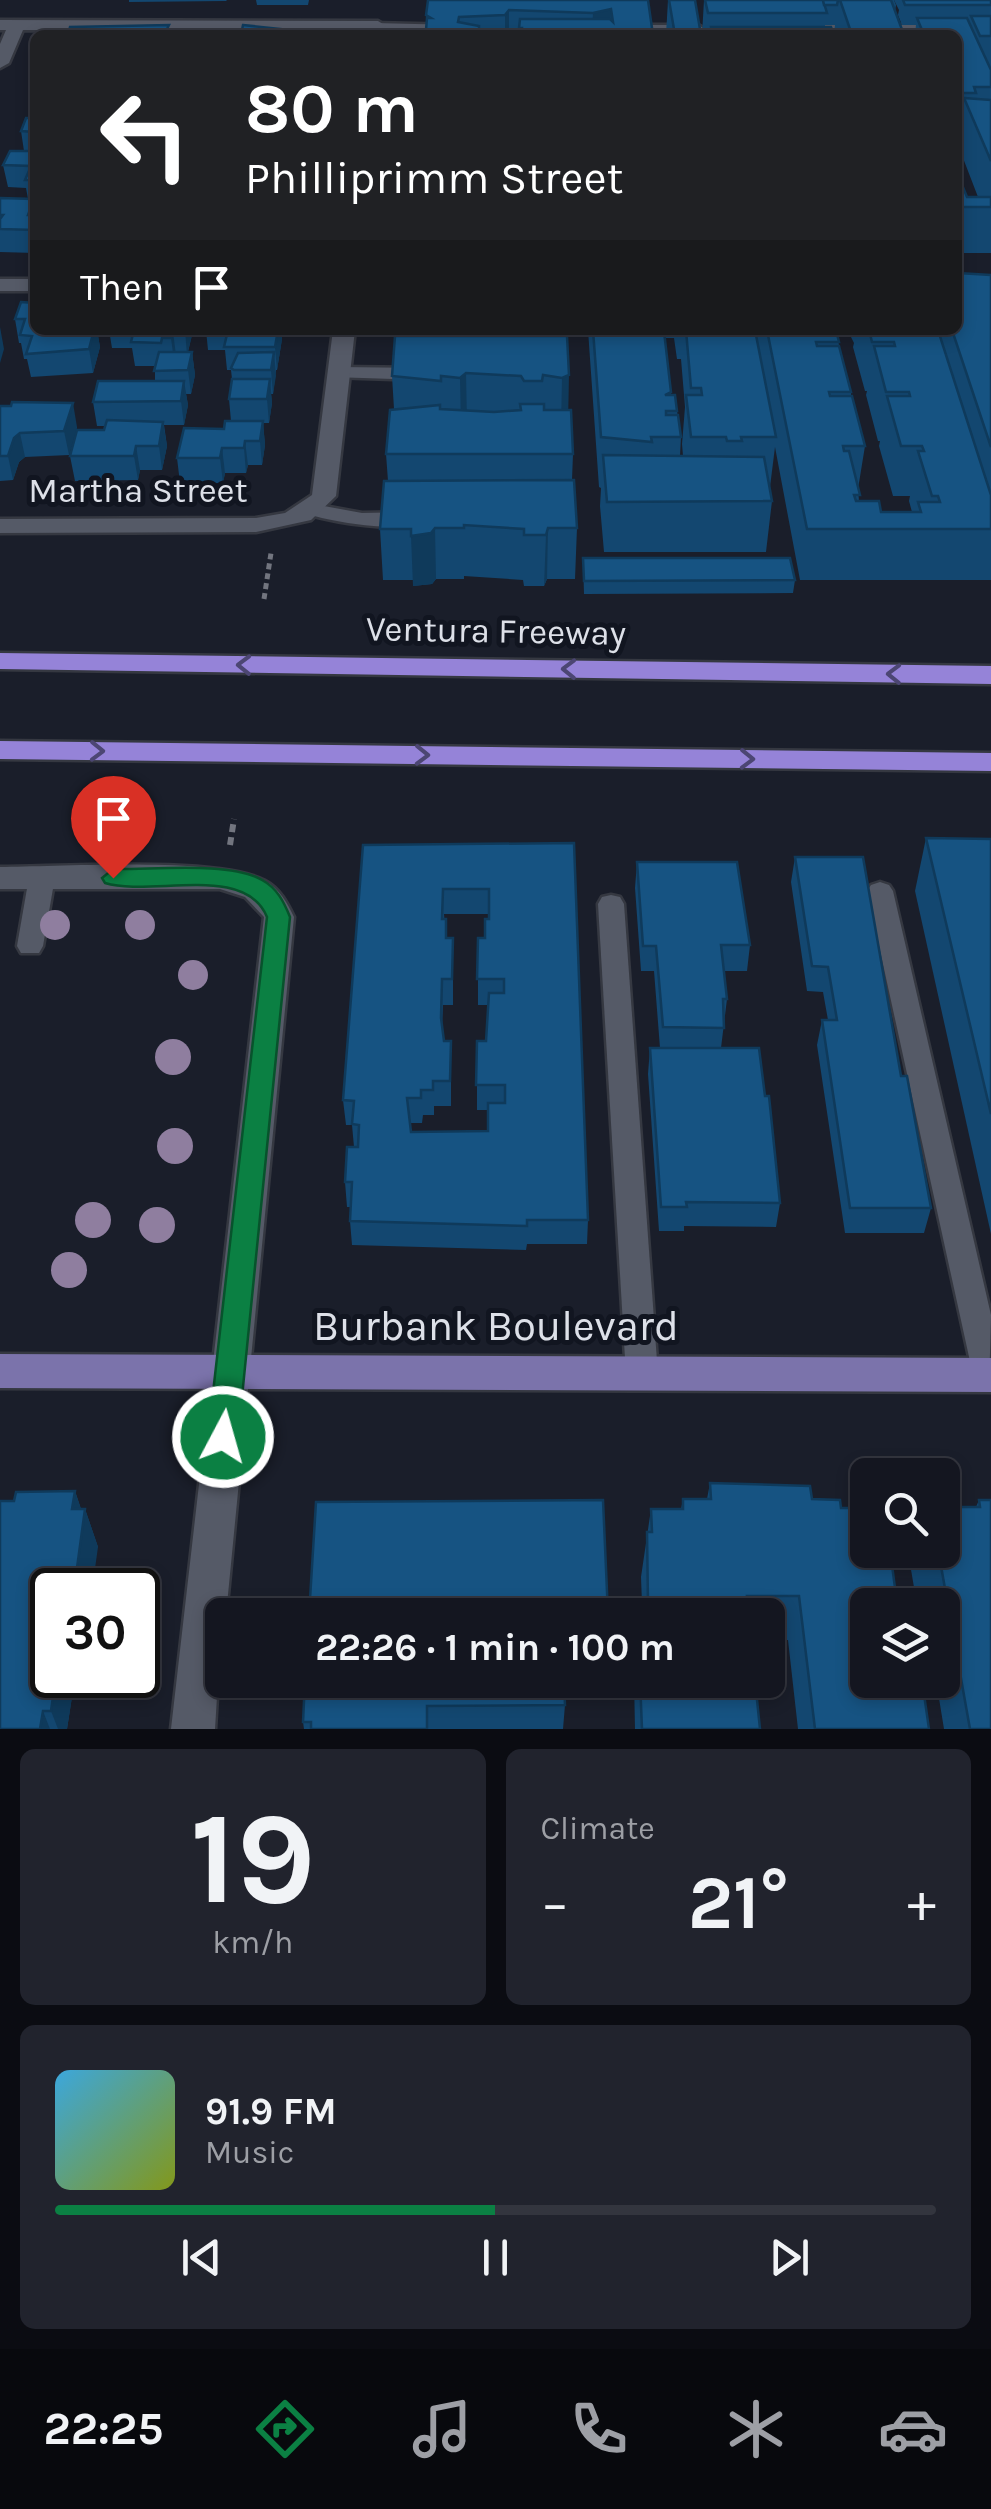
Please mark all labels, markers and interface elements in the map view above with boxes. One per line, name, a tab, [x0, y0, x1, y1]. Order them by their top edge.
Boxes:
text: 80 m	[245, 68, 419, 150]
icon: left	[80, 70, 210, 200]
text: Philliprimm Street	[245, 152, 623, 204]
icon: arrive	[184, 260, 239, 315]
text: Then	[80, 265, 164, 310]
street label: Martha Street	[28, 470, 248, 511]
street label: Ventura Freeway	[366, 608, 626, 654]
one-way arrow	[235, 654, 250, 676]
one-way arrow	[560, 659, 576, 680]
one-way arrow	[885, 663, 900, 685]
one-way arrow	[90, 740, 106, 762]
one-way arrow	[415, 745, 431, 766]
one-way arrow	[740, 749, 756, 770]
pin	[71, 776, 156, 879]
icon: arrive	[86, 791, 141, 846]
street label: Burbank Boulevard	[313, 1301, 679, 1351]
position arrow	[171, 1385, 275, 1489]
map controls	[850, 1458, 960, 1698]
button: search	[850, 1458, 960, 1568]
speed limit sign: 30	[30, 1568, 160, 1698]
button: layers	[850, 1588, 960, 1698]
text: 22:26 · 1 min · 100 m	[315, 1625, 675, 1670]
text: 19	[190, 1783, 316, 1935]
text: Climate	[541, 1810, 655, 1847]
text: 21°	[688, 1859, 789, 1947]
text: −	[541, 1871, 569, 1935]
text: +	[907, 1871, 936, 1935]
text: km/h	[212, 1924, 293, 1961]
text: 91.9 FM	[205, 2089, 337, 2134]
text: Music	[205, 2134, 294, 2171]
icon: previous	[174, 2230, 229, 2285]
icon: pause	[468, 2230, 523, 2285]
icon: next	[762, 2230, 817, 2285]
icon: directions	[250, 2394, 320, 2464]
icon: music	[407, 2394, 477, 2464]
icon: phone	[564, 2394, 634, 2464]
icon: climate	[721, 2394, 791, 2464]
icon: car	[878, 2394, 948, 2464]
text: 22:25	[43, 2403, 163, 2455]

